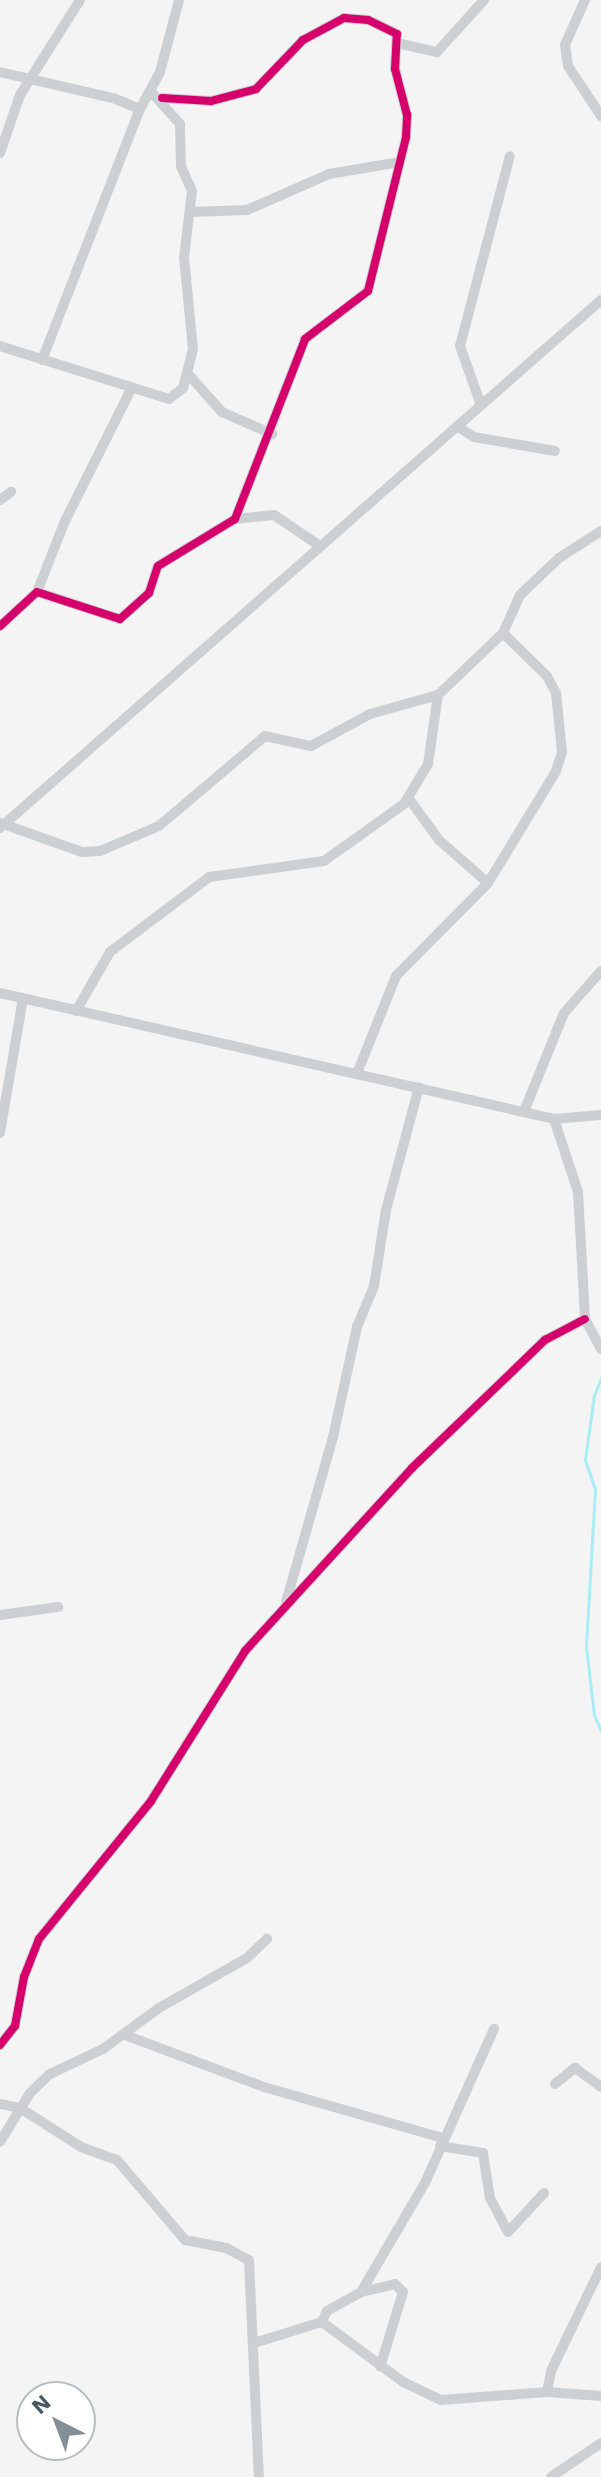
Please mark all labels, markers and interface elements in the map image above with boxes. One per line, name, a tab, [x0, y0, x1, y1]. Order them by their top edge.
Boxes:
north arrow	[16, 2381, 96, 2461]
text: N	[27, 2390, 55, 2419]

